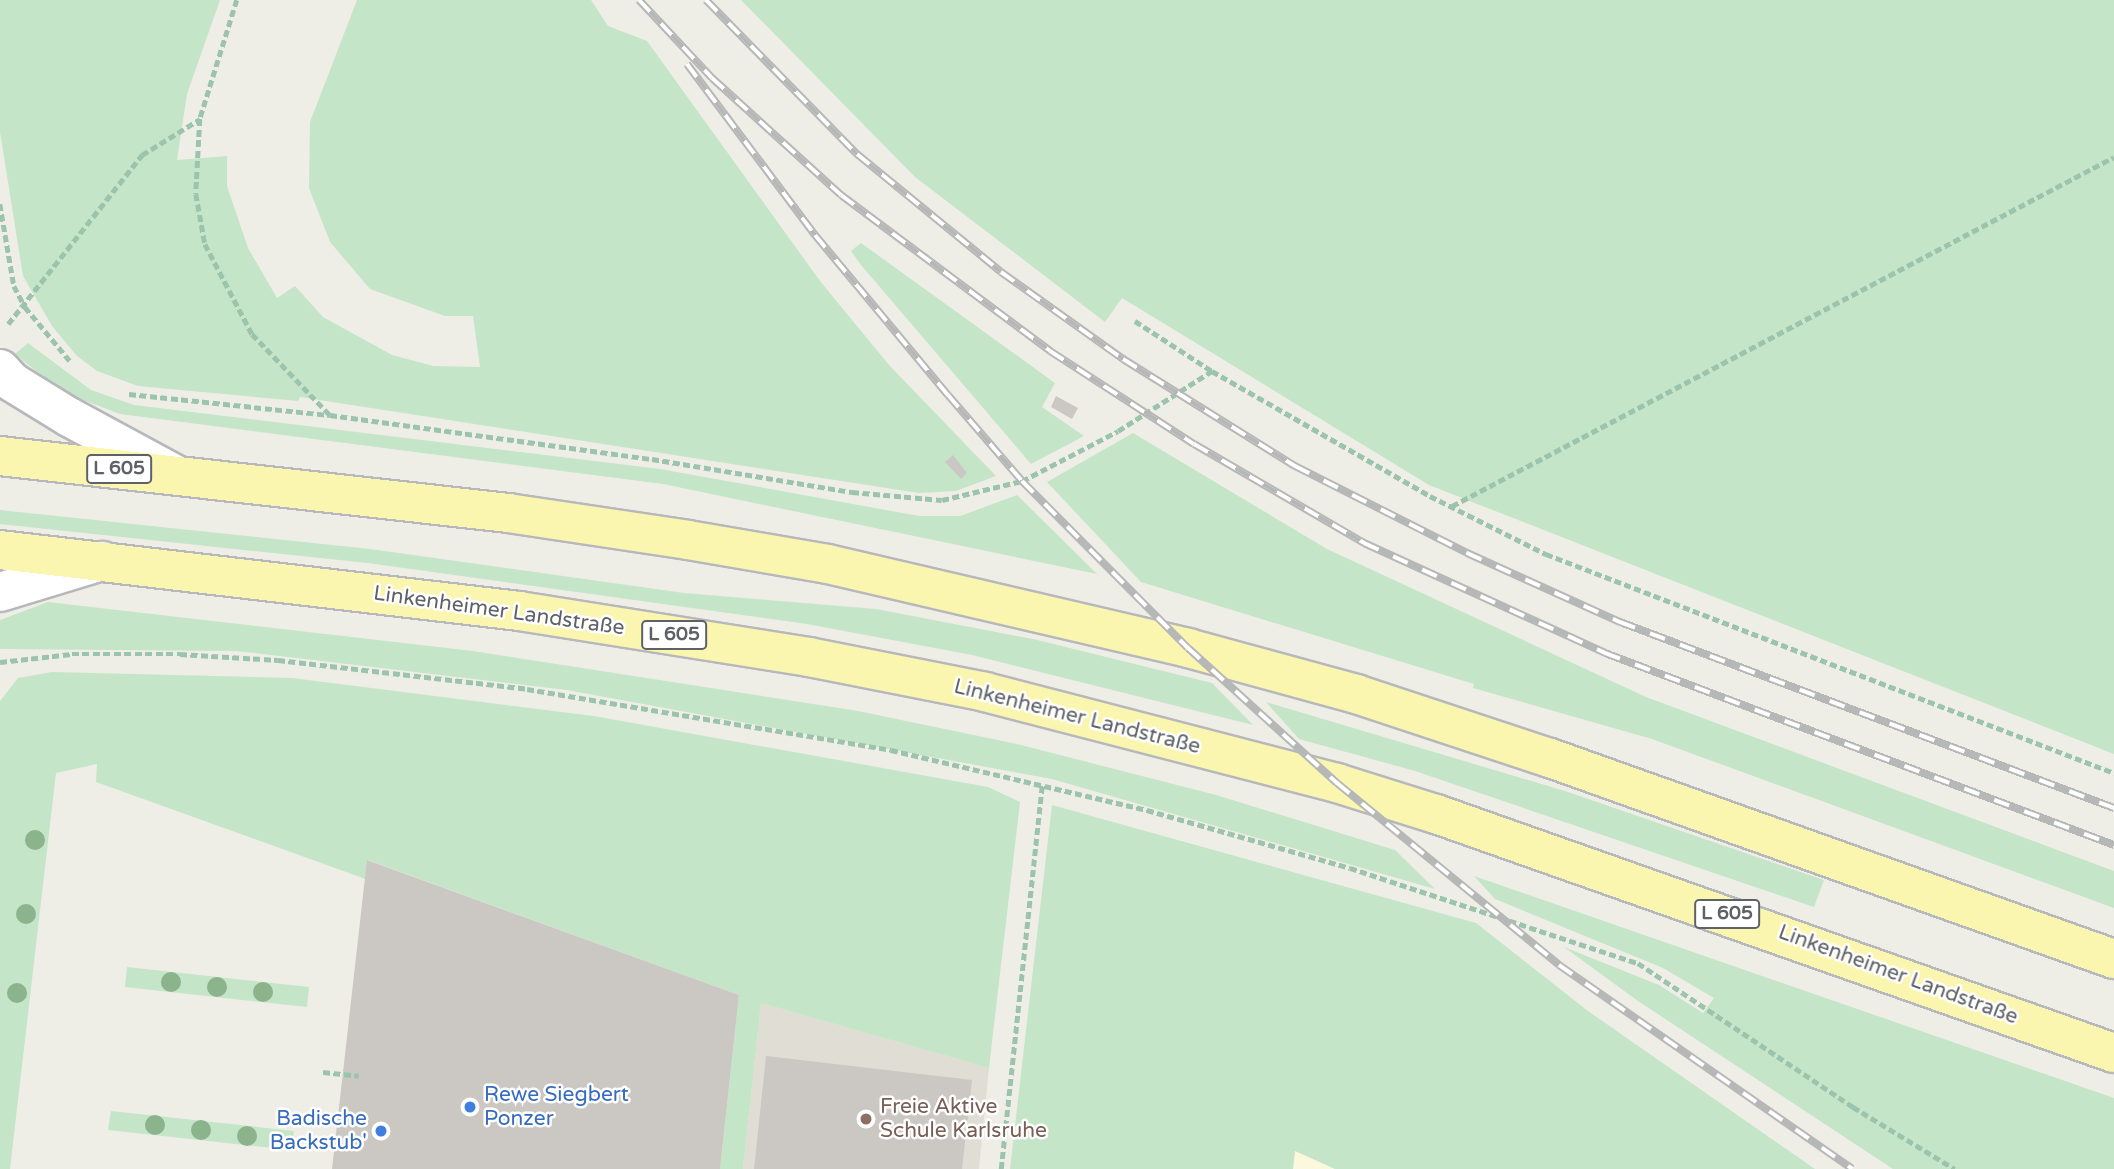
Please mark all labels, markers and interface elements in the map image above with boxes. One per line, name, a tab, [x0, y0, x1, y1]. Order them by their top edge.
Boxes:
road number: L 605	[86, 454, 152, 484]
street label: Linkenheimer Landstraße	[372, 581, 626, 641]
road number: L 605	[641, 620, 707, 650]
street label: Linkenheimer Landstraße	[951, 674, 1203, 760]
road number: L 605	[1694, 898, 1760, 930]
street label: Linkenheimer Landstraße	[1775, 920, 2021, 1030]
place label: Rewe Siegbert Ponzer	[484, 1082, 629, 1132]
place label: Freie Aktive Schule Karlsruhe	[880, 1094, 1047, 1144]
marker: Rewe Siegbert Ponzer	[462, 1099, 478, 1115]
place label: Badische Backstub'	[270, 1106, 367, 1156]
marker: Freie Aktive Schule Karlsruhe	[858, 1111, 874, 1127]
marker: Badische Backstub'	[373, 1123, 389, 1139]

